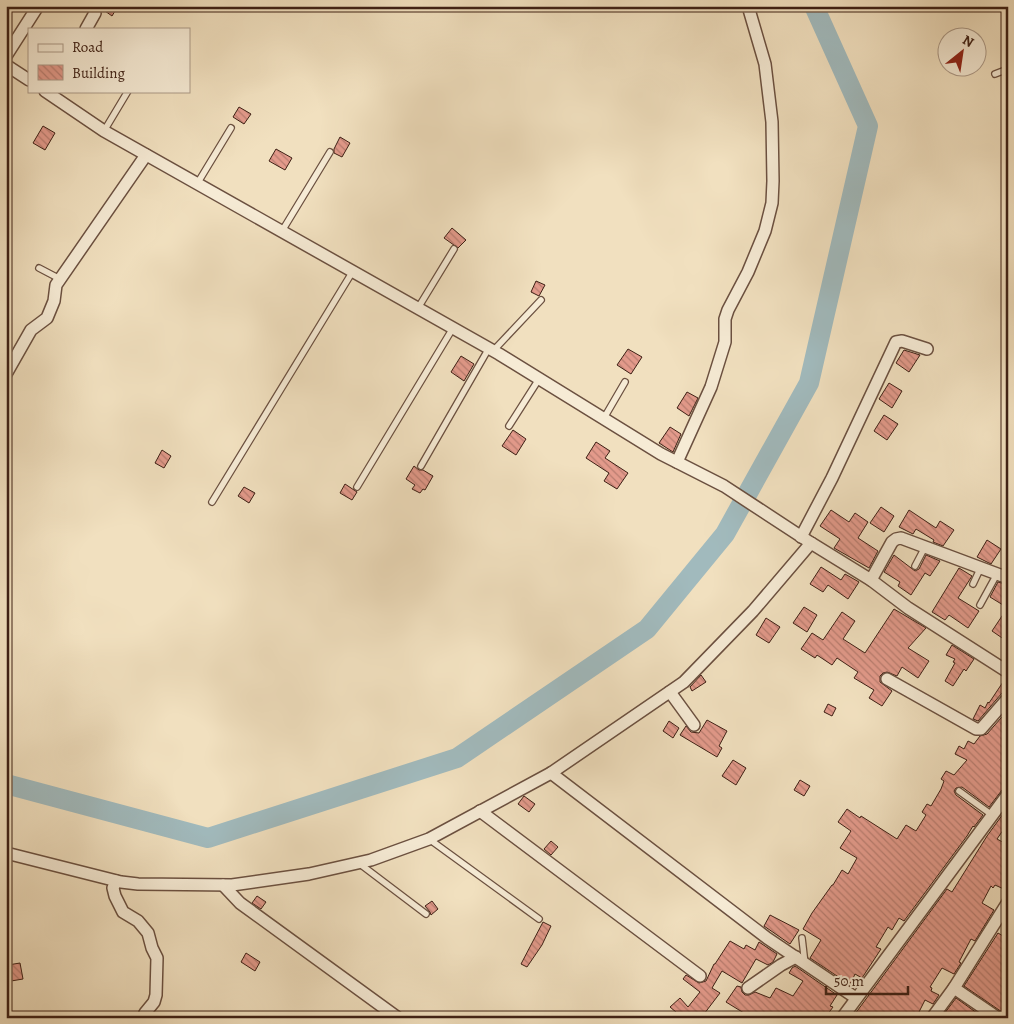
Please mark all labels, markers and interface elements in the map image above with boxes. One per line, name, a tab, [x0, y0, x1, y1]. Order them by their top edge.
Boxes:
legend	[28, 28, 190, 92]
north arrow	[936, 28, 986, 78]
text: N	[959, 30, 977, 52]
text: Road	[72, 37, 104, 57]
text: Building	[72, 63, 125, 83]
scale bar	[826, 964, 909, 996]
text: 50 m	[834, 971, 864, 991]

